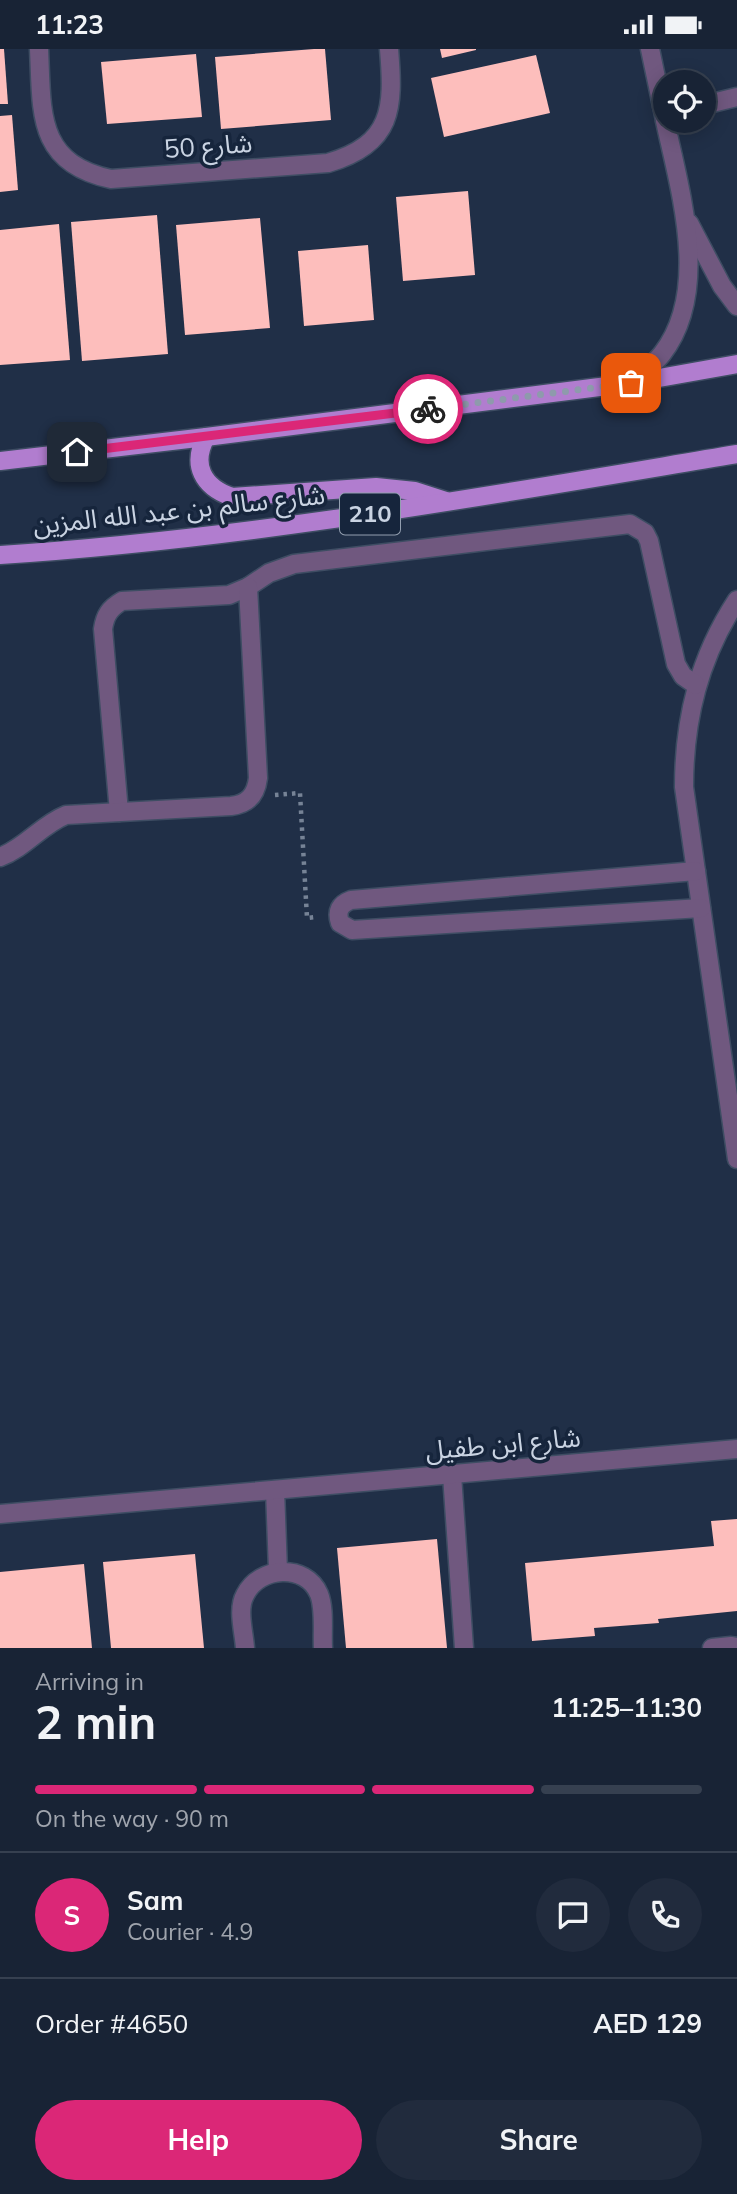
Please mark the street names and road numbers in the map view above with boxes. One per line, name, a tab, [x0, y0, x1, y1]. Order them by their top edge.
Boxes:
street label: شارع 50	[163, 126, 254, 168]
street label: شارع سالم بن عبد الله المزين	[31, 478, 327, 545]
road number: 210	[340, 493, 400, 535]
street label: شارع ابن طفيل	[424, 1420, 582, 1470]

